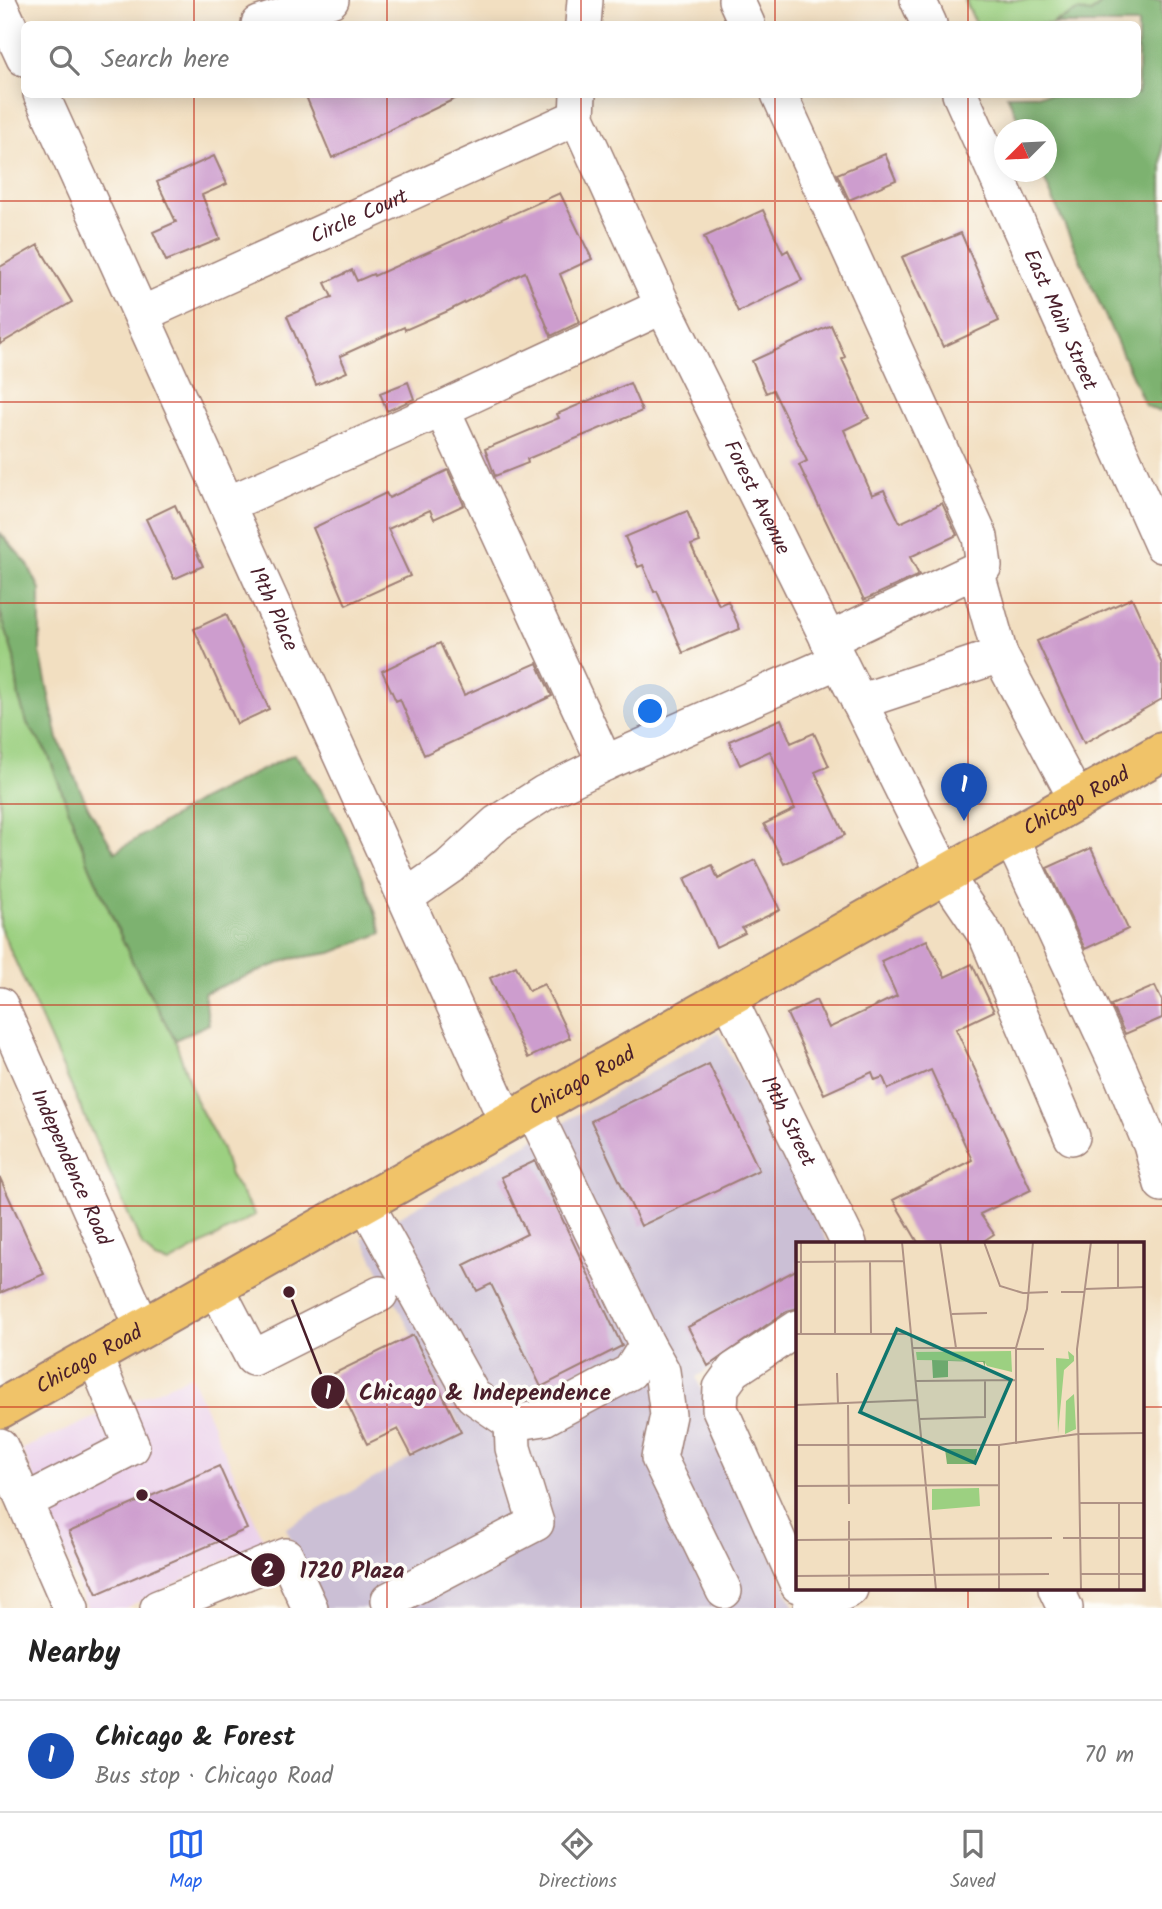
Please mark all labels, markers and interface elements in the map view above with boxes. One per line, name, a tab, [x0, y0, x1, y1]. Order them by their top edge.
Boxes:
search box	[21, 21, 1141, 98]
text: Search here	[101, 39, 229, 81]
icon: search	[45, 41, 83, 79]
north arrow	[994, 119, 1057, 182]
street label: Circle Court	[305, 180, 414, 254]
street label: East Main Street	[1013, 244, 1106, 397]
street label: Forest Avenue	[714, 435, 799, 561]
street label: 19th Place	[239, 561, 307, 657]
your location	[633, 694, 667, 728]
street label: Chicago Road	[1017, 758, 1137, 845]
pin: 1	[941, 763, 987, 821]
street label: Chicago Road	[523, 1038, 642, 1125]
street label: 19th Street	[751, 1070, 824, 1174]
street label: Independence Road	[21, 1084, 120, 1252]
inset map	[796, 1242, 1144, 1590]
street label: Chicago Road	[30, 1316, 150, 1404]
callout: Chicago & Independence	[310, 1370, 626, 1414]
text: Chicago & Independence	[359, 1376, 611, 1412]
text: 1	[325, 1377, 332, 1410]
callout: 1720 Plaza	[251, 1548, 419, 1592]
text: 1720 Plaza	[299, 1554, 405, 1590]
text: 2	[262, 1555, 274, 1588]
text: Nearby	[28, 1630, 120, 1678]
text: Chicago & Forest	[95, 1717, 295, 1759]
text: 1	[48, 1738, 54, 1774]
text: 70 m	[1084, 1738, 1134, 1774]
text: Bus stop · Chicago Road	[95, 1759, 333, 1795]
tab: Map	[167, 1825, 205, 1897]
tab: Directions	[538, 1825, 617, 1897]
tab: Saved	[950, 1825, 995, 1897]

